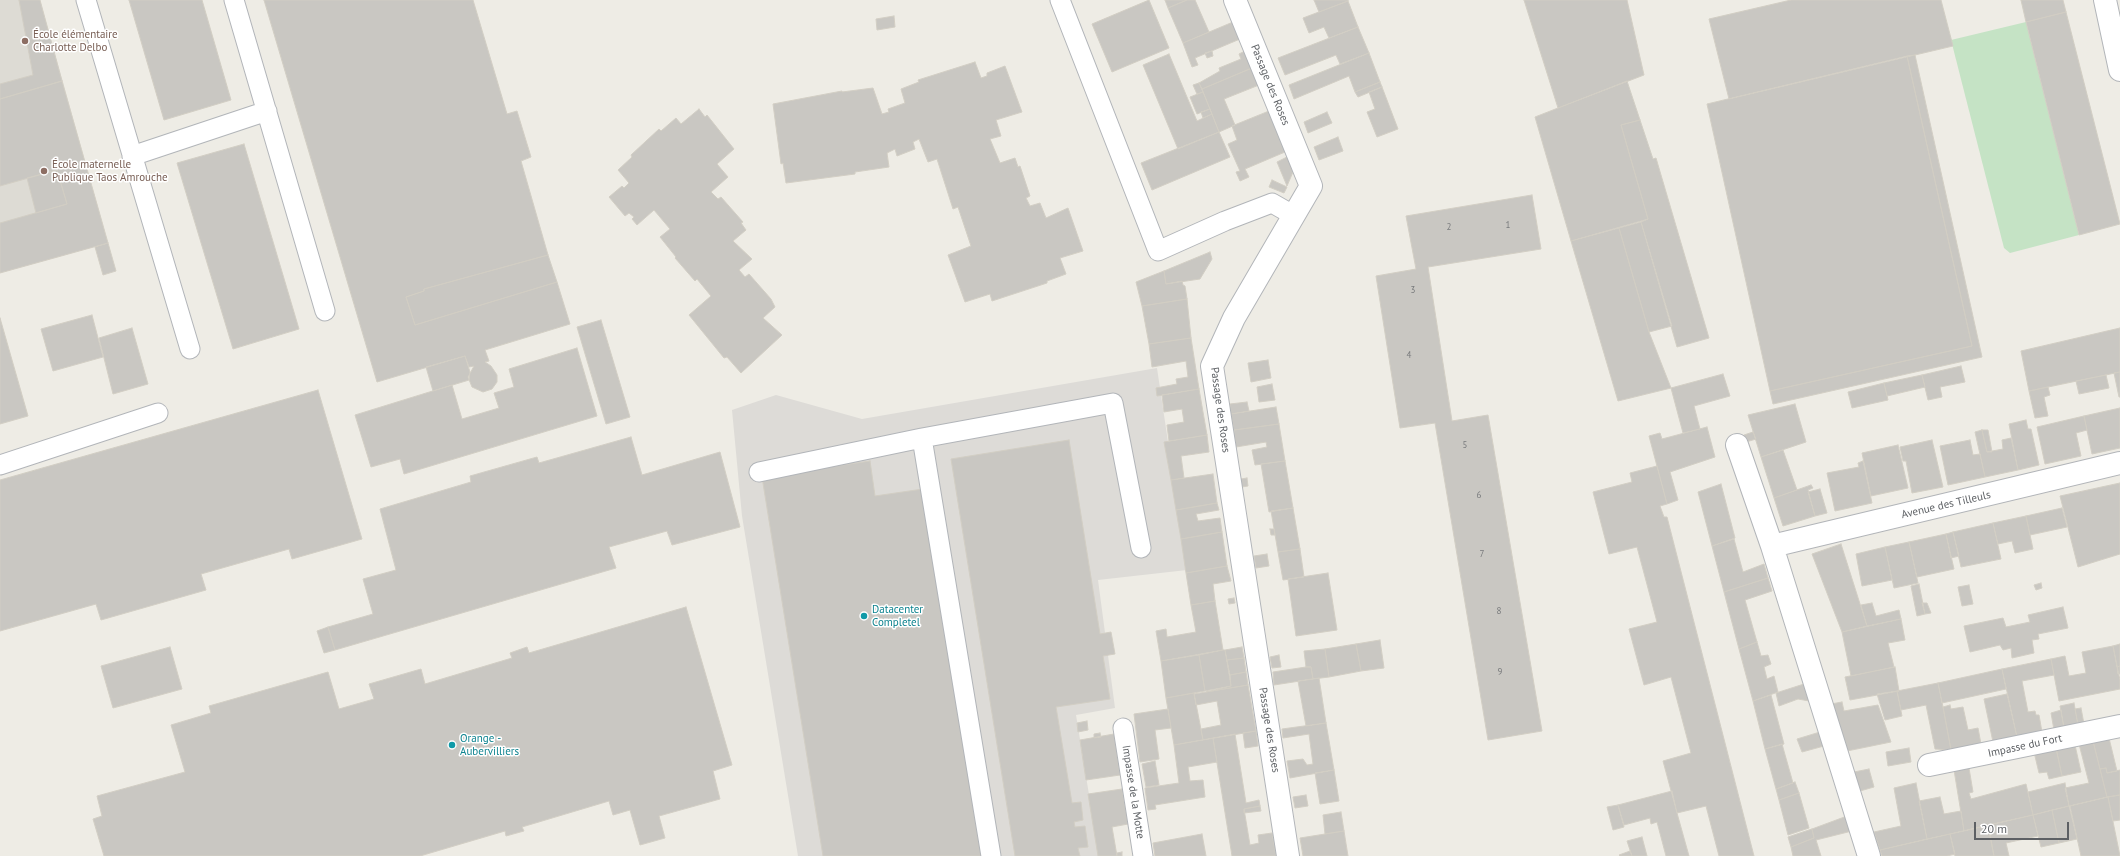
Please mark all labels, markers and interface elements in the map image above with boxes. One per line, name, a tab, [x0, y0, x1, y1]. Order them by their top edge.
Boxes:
place label: École élémentaire Charlotte Delbo	[33, 28, 118, 54]
marker: École élémentaire Charlotte Delbo	[20, 36, 30, 46]
street label: Passage des Roses	[1248, 43, 1292, 127]
place label: École maternelle Publique Taos Amrouche	[52, 158, 168, 184]
marker: École maternelle Publique Taos Amrouche	[39, 166, 49, 176]
house number: 1	[1506, 220, 1510, 230]
house number: 2	[1447, 222, 1451, 232]
house number: 3	[1411, 285, 1415, 295]
house number: 4	[1407, 350, 1411, 360]
street label: Passage des Roses	[1207, 366, 1233, 454]
house number: 5	[1463, 440, 1467, 450]
street label: Avenue des Tilleuls	[1900, 488, 1992, 522]
house number: 6	[1477, 490, 1481, 500]
house number: 7	[1480, 549, 1484, 559]
place label: Datacenter Completel	[872, 603, 923, 629]
house number: 8	[1497, 606, 1501, 616]
marker: Datacenter Completel	[859, 611, 869, 621]
house number: 9	[1498, 667, 1502, 677]
street label: Passage des Roses	[1256, 686, 1282, 774]
place label: Orange - Aubervilliers	[460, 732, 519, 758]
street label: Impasse du Fort	[1987, 732, 2063, 760]
marker: Orange - Aubervilliers	[447, 740, 457, 750]
street label: Impasse de la Motte	[1119, 744, 1147, 840]
scale bar	[1976, 814, 2071, 840]
text: 20 m	[1981, 821, 2007, 836]

